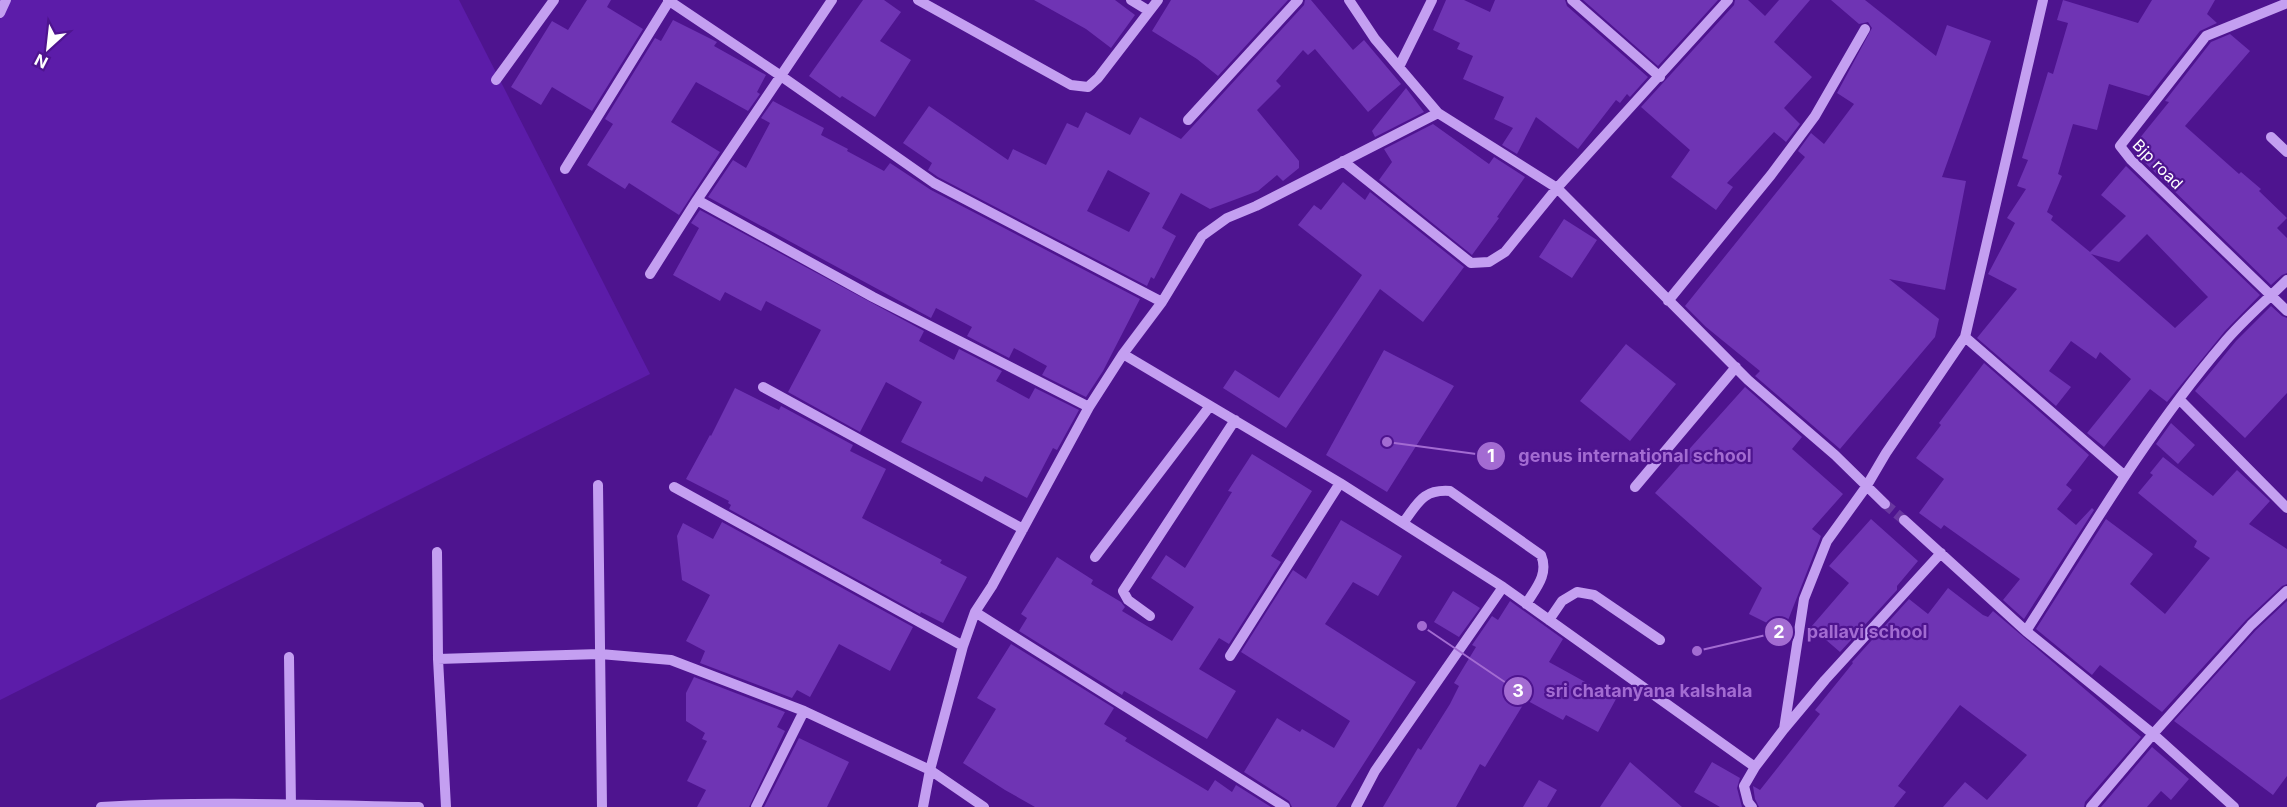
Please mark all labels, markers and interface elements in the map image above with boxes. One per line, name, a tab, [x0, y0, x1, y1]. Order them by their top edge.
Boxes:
north arrow	[18, 18, 78, 78]
text: N	[31, 50, 51, 73]
street label: Bjp road	[2129, 135, 2187, 193]
callout: genus international school	[1476, 438, 1763, 474]
text: 1	[1487, 445, 1495, 466]
text: genus international school	[1518, 445, 1752, 466]
callout: pallavi school	[1764, 614, 1939, 650]
text: 2	[1773, 621, 1785, 642]
text: pallavi school	[1807, 621, 1927, 642]
callout: sri chatanyana kalshala	[1503, 673, 1764, 709]
text: 3	[1512, 680, 1524, 701]
text: sri chatanyana kalshala	[1546, 680, 1752, 701]

